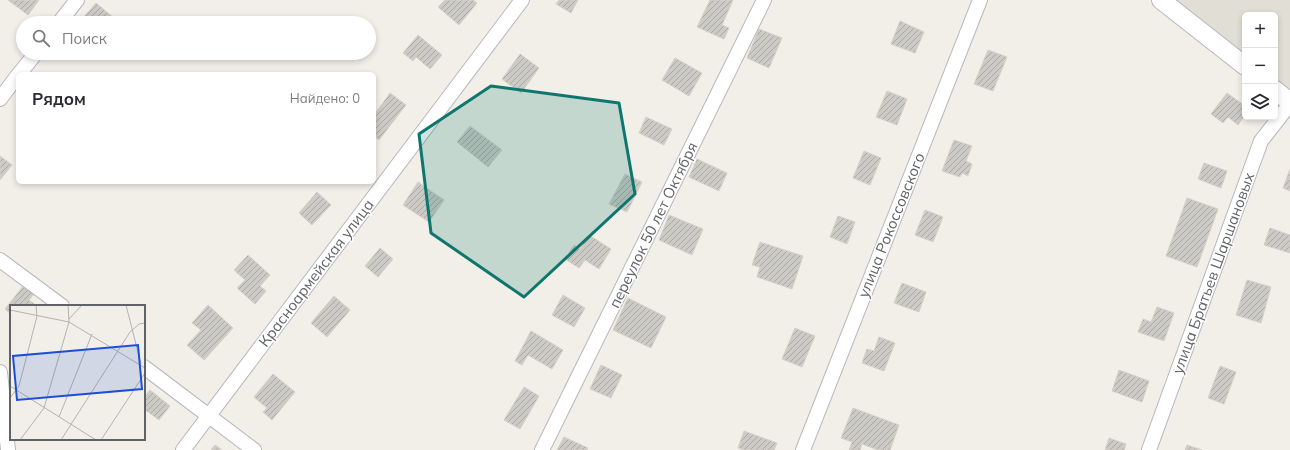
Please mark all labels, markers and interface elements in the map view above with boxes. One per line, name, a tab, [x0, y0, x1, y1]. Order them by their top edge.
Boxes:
map controls	[1242, 12, 1278, 120]
button: +	[1242, 12, 1278, 48]
search box	[16, 16, 376, 60]
icon: search	[30, 27, 52, 49]
text: Поиск	[62, 29, 107, 48]
button: −	[1242, 48, 1278, 84]
button: layers	[1242, 84, 1278, 120]
text: Рядом	[32, 88, 86, 109]
text: Найдено: 0	[290, 90, 360, 106]
street label: переулок 50 лет Октября	[604, 139, 702, 311]
street label: улица Рокоссовского	[853, 150, 929, 300]
street label: улица Братьев Шаршановых	[1168, 170, 1258, 376]
street label: Красноармейская улица	[254, 196, 378, 350]
inset map	[10, 305, 145, 440]

